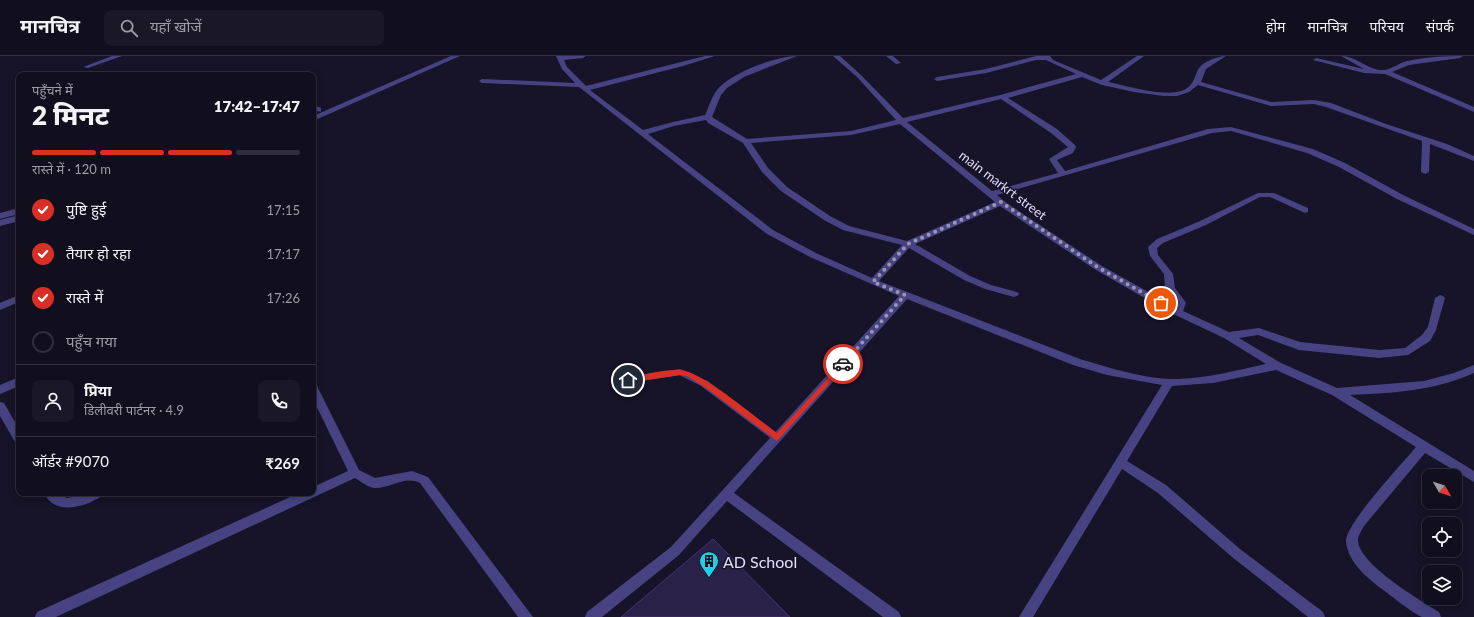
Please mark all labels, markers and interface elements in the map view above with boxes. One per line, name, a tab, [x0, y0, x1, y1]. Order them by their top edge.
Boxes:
search box	[104, 10, 384, 46]
text: मानचित्र	[20, 14, 80, 37]
icon: search	[118, 17, 140, 39]
text: यहाँ खोजें	[150, 17, 202, 35]
text: होम	[1266, 18, 1285, 35]
text: मानचित्र	[1307, 18, 1348, 35]
text: परिचय	[1370, 18, 1404, 35]
text: संपर्क	[1426, 18, 1454, 35]
text: पहुँचने में	[32, 82, 73, 98]
text: 17:42–17:47	[214, 97, 300, 115]
text: 2 मिनट	[32, 99, 109, 131]
street label: main markrt street	[956, 147, 1050, 223]
text: रास्ते में · 120 m	[32, 161, 111, 177]
icon: check	[32, 199, 54, 221]
text: पुष्टि हुई	[66, 200, 106, 218]
text: 17:15	[267, 202, 300, 218]
icon: check	[32, 243, 54, 265]
text: तैयार हो रहा	[66, 244, 131, 262]
text: 17:17	[267, 246, 300, 262]
pin	[1144, 286, 1178, 320]
icon: check	[32, 287, 54, 309]
text: रास्ते में	[66, 288, 103, 306]
text: 17:26	[267, 290, 300, 306]
icon: bag	[1150, 292, 1172, 314]
text: पहुँच गया	[66, 332, 117, 350]
courier	[823, 344, 863, 384]
icon: car	[832, 353, 854, 375]
pin	[611, 363, 645, 397]
icon: home	[617, 369, 639, 391]
button: person	[32, 380, 74, 422]
button: phone	[258, 380, 300, 422]
text: प्रिया	[84, 381, 112, 399]
text: डिलीवरी पार्टनर · 4.9	[84, 402, 184, 418]
text: ऑर्डर #9070	[32, 452, 109, 470]
text: ₹269	[265, 454, 300, 472]
north arrow	[1422, 469, 1462, 509]
map controls	[1422, 469, 1462, 605]
button: locate	[1422, 517, 1462, 557]
building icon: AD School	[698, 550, 720, 578]
place label: AD School	[723, 552, 797, 571]
button: layers	[1422, 565, 1462, 605]

